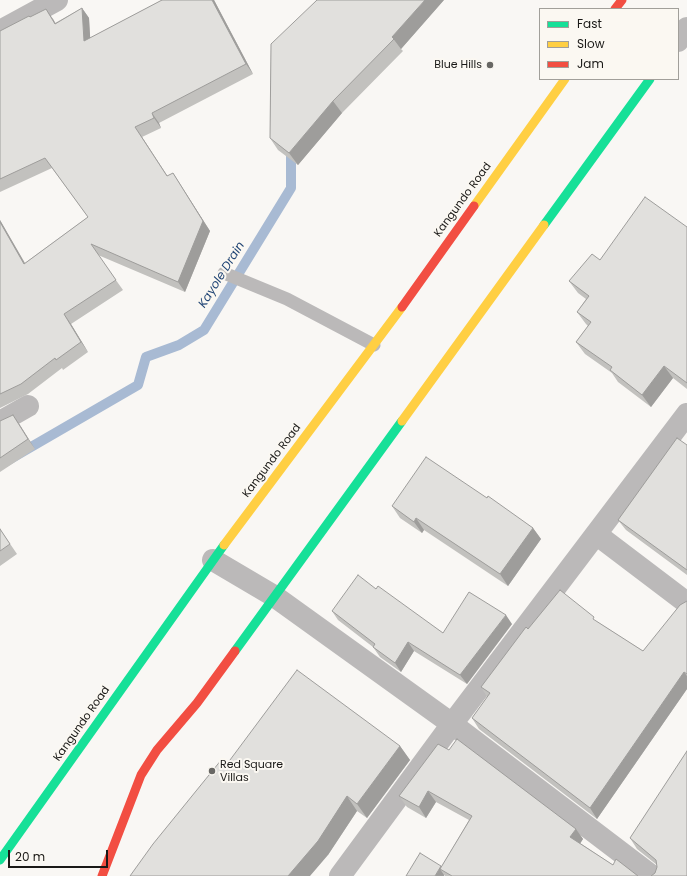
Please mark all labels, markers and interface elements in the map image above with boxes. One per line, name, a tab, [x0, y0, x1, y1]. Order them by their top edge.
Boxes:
legend	[539, 8, 679, 80]
text: Fast	[577, 15, 602, 32]
text: Slow	[577, 35, 605, 52]
text: Jam	[577, 55, 604, 72]
place label: Blue Hills	[434, 58, 482, 72]
marker: Blue Hills	[485, 60, 495, 70]
street label: Kangundo Road	[432, 160, 494, 240]
water label: Kayole Drain	[196, 239, 248, 311]
street label: Kangundo Road	[240, 422, 304, 500]
street label: Kangundo Road	[51, 684, 113, 764]
place label: Red Square Villas	[220, 758, 283, 784]
marker: Red Square Villas	[207, 766, 217, 776]
scale bar	[10, 842, 110, 868]
text: 20 m	[15, 848, 45, 865]

